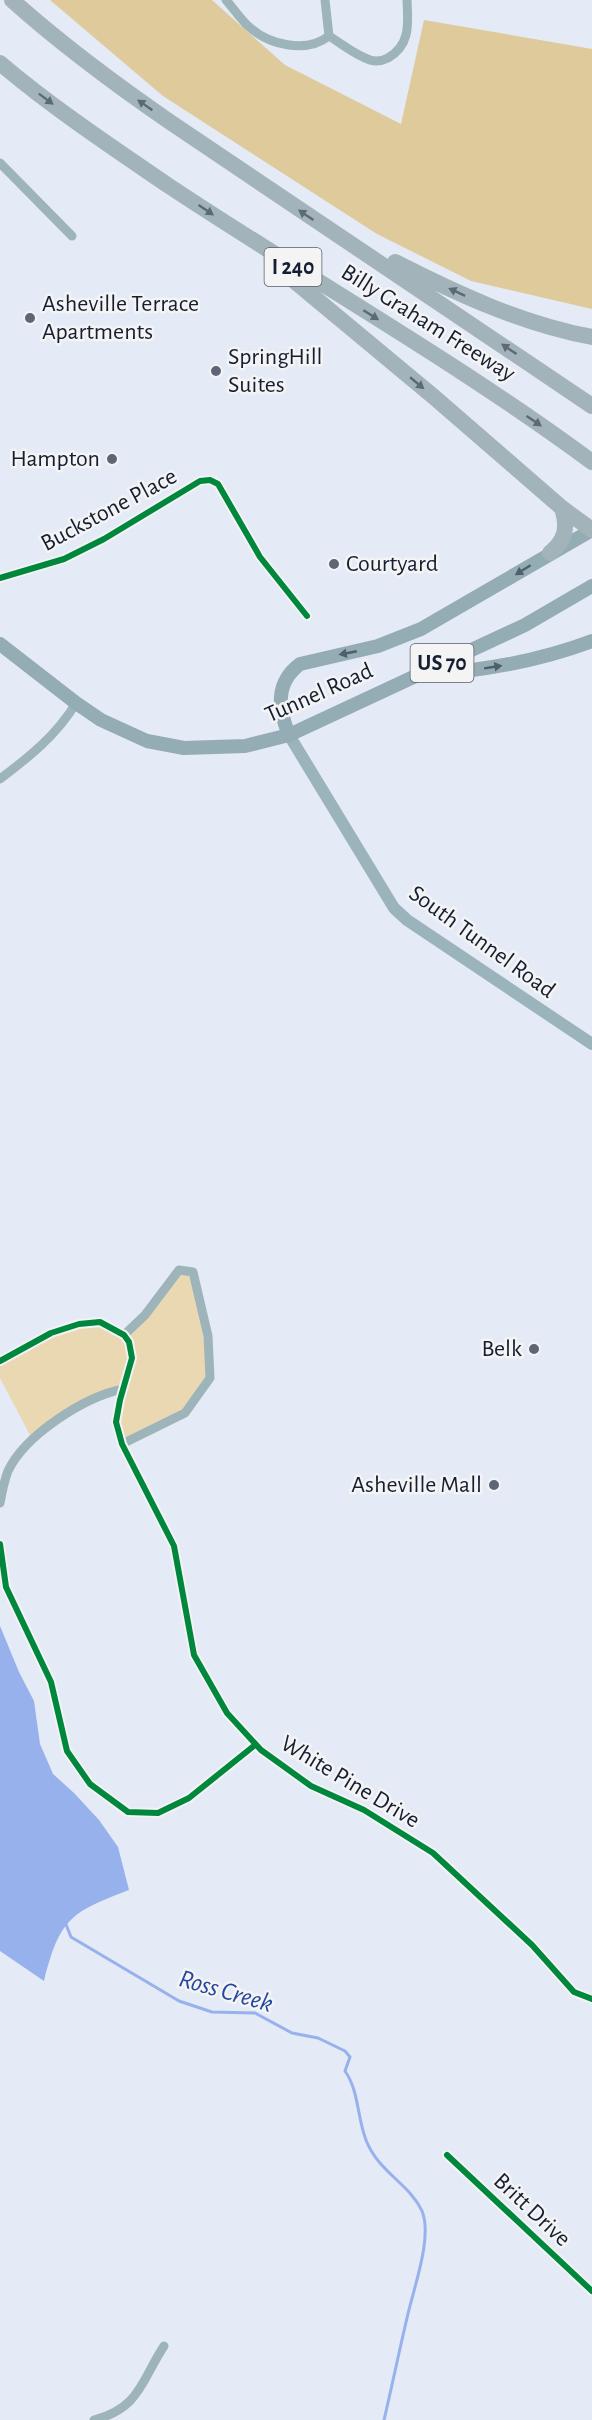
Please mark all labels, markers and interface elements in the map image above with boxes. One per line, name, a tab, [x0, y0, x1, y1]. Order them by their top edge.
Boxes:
one-way arrow	[38, 93, 54, 105]
one-way arrow	[137, 100, 153, 111]
one-way arrow	[198, 204, 214, 215]
one-way arrow	[298, 210, 314, 221]
road number: I 240	[264, 248, 322, 286]
street label: Billy Graham Freeway	[337, 260, 519, 386]
one-way arrow	[449, 288, 466, 297]
place label: Asheville Terrace Apartments	[42, 292, 199, 344]
one-way arrow	[363, 309, 379, 320]
marker: Asheville Terrace Apartments	[23, 311, 37, 325]
one-way arrow	[502, 343, 518, 355]
place label: SpringHill Suites	[228, 345, 323, 397]
marker: SpringHill Suites	[209, 364, 223, 378]
one-way arrow	[409, 376, 425, 389]
one-way arrow	[526, 415, 542, 427]
place label: Hampton	[11, 447, 100, 471]
marker: Hampton	[105, 452, 119, 466]
street label: Buckstone Place	[37, 464, 181, 556]
place label: Courtyard	[346, 552, 438, 576]
marker: Courtyard	[327, 557, 341, 571]
one-way arrow	[515, 564, 531, 575]
road number: US 70	[410, 644, 474, 682]
one-way arrow	[339, 649, 358, 658]
street label: Tunnel Road	[261, 659, 377, 727]
one-way arrow	[484, 662, 503, 671]
street label: South Tunnel Road	[404, 881, 560, 1003]
place label: Belk	[481, 1337, 522, 1361]
marker: Belk	[527, 1342, 541, 1356]
place label: Asheville Mall	[351, 1473, 482, 1497]
marker: Asheville Mall	[487, 1478, 501, 1492]
street label: White Pine Drive	[276, 1731, 424, 1833]
water label: Ross Creek	[176, 1965, 276, 2017]
street label: Britt Drive	[489, 2169, 575, 2251]

